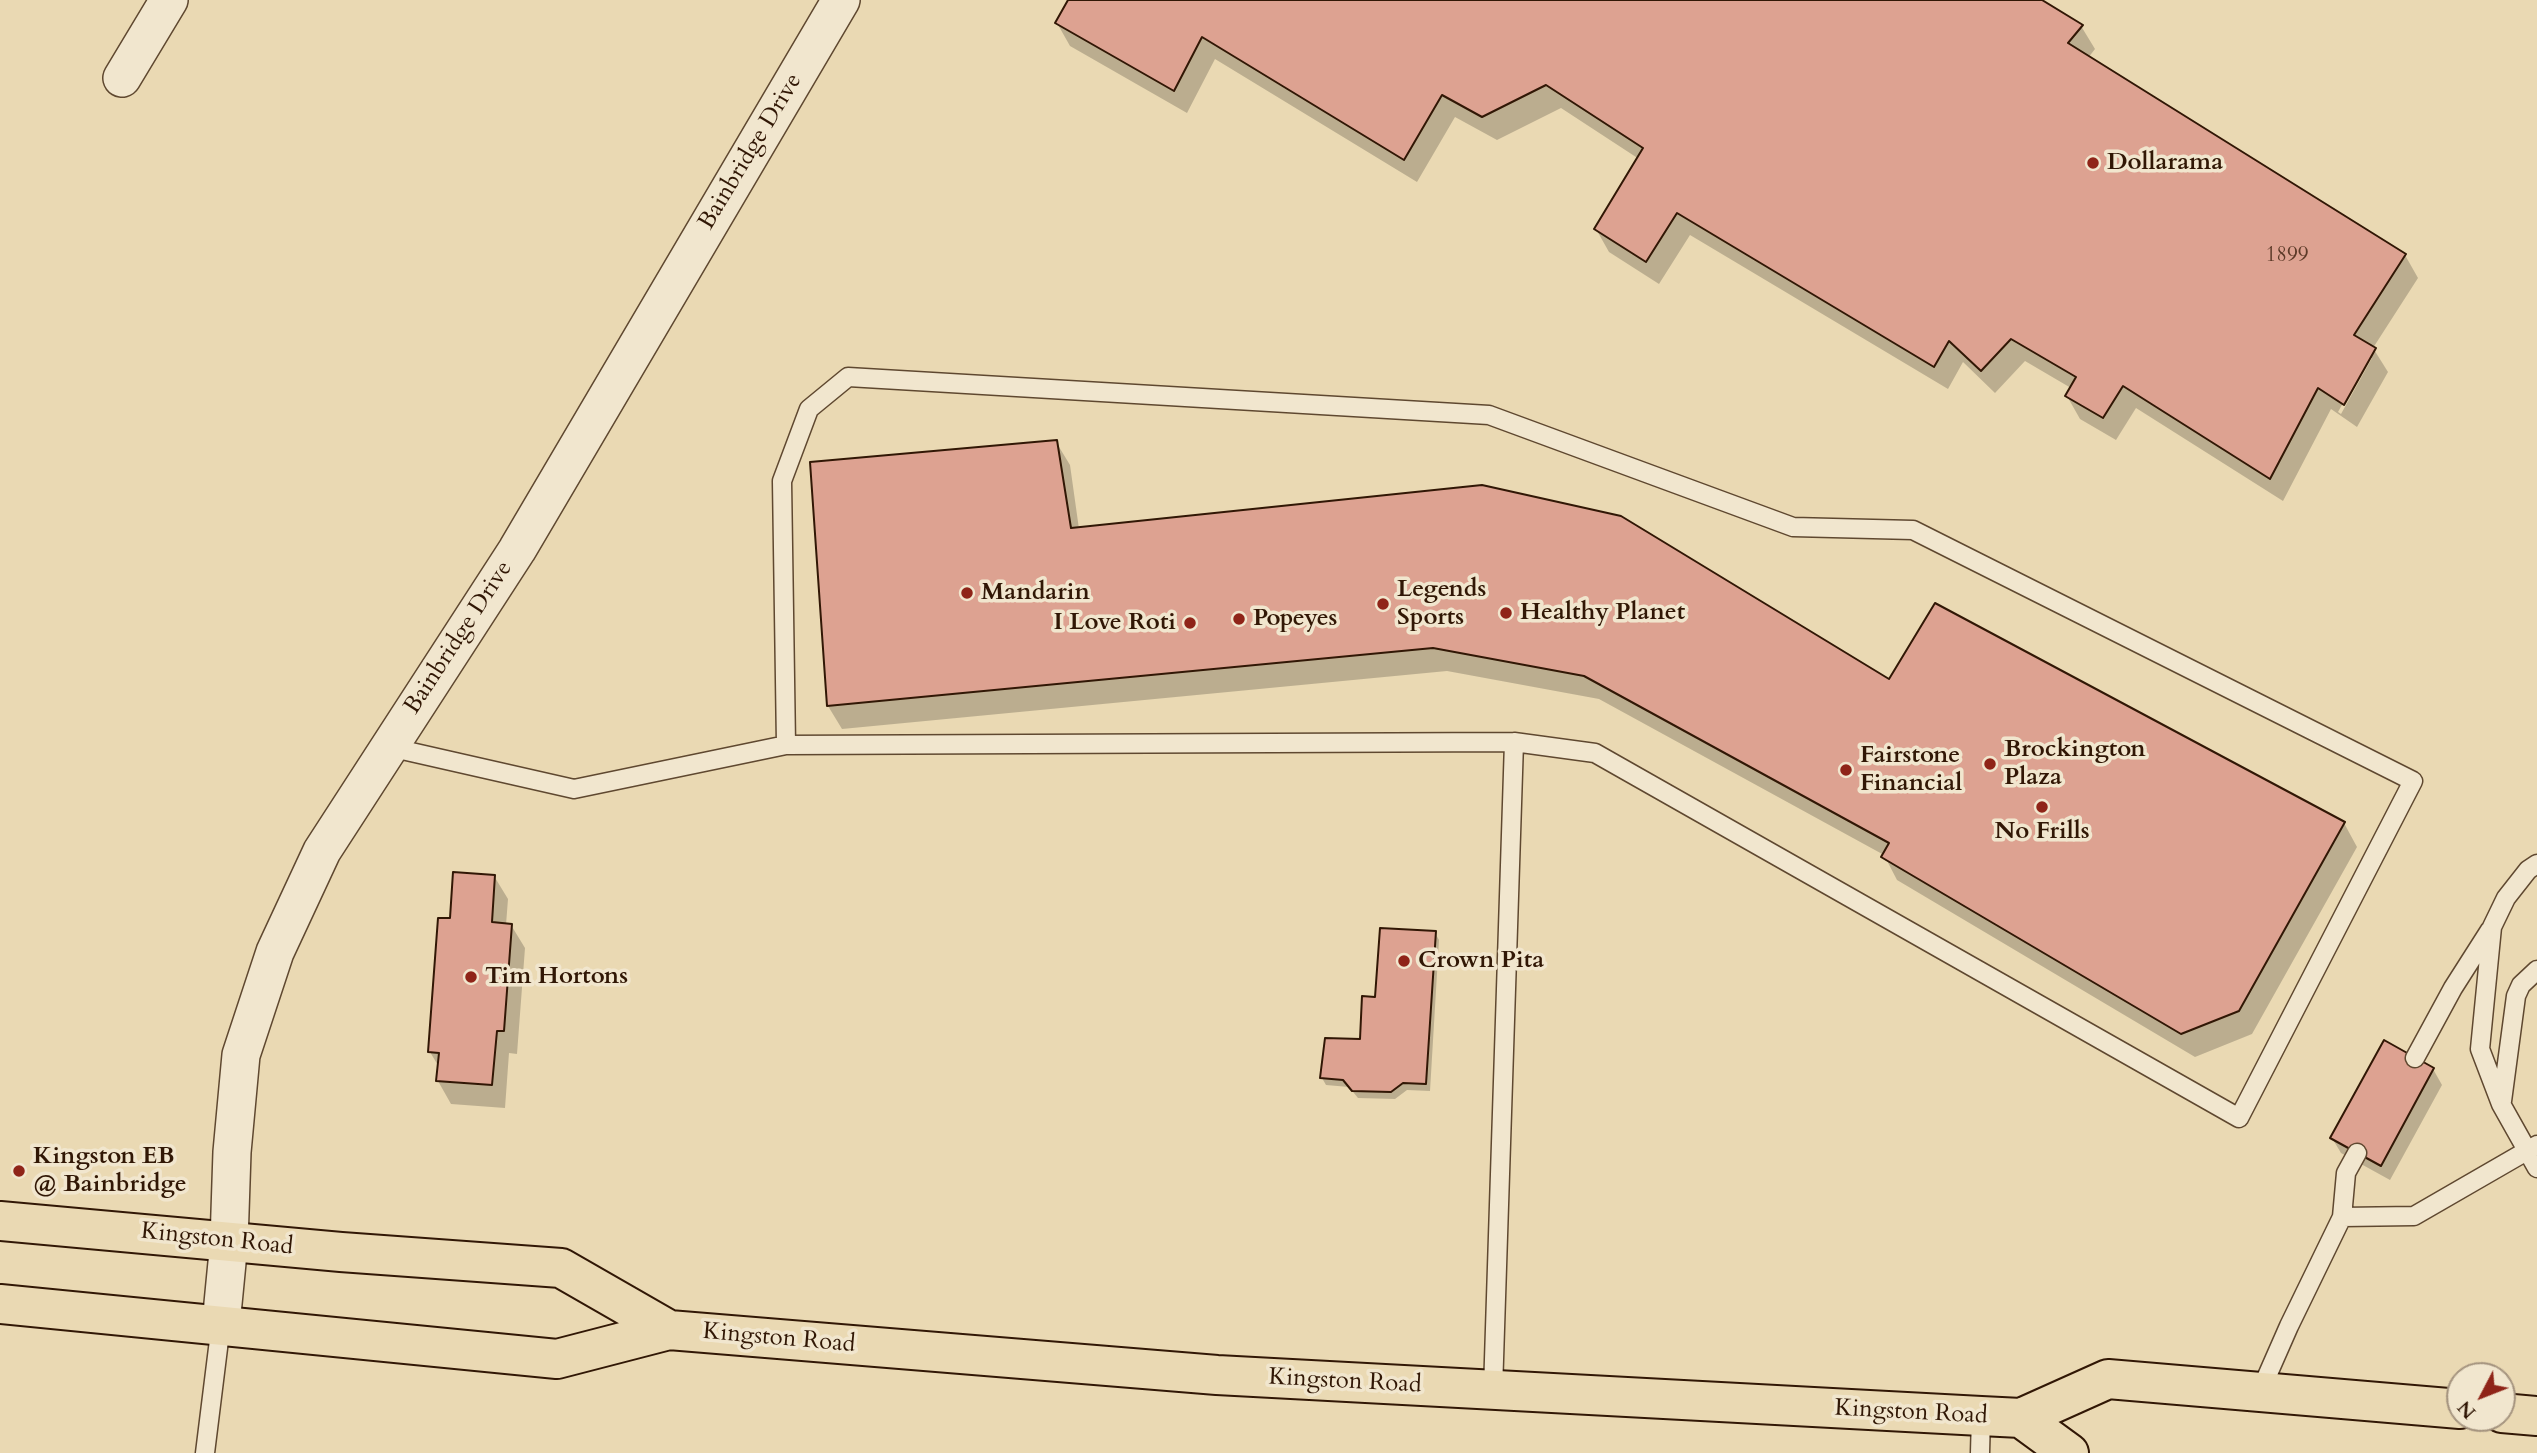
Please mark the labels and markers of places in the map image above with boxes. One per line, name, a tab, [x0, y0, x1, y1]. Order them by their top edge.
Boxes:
place label: Dollarama	[2107, 149, 2223, 177]
marker: Dollarama	[2085, 155, 2101, 171]
place label: Legends Sports	[1397, 576, 1486, 632]
place label: Mandarin	[981, 579, 1090, 607]
marker: Mandarin	[959, 585, 975, 601]
marker: Legends Sports	[1375, 596, 1391, 612]
place label: Healthy Planet	[1520, 599, 1685, 627]
place label: Popeyes	[1253, 605, 1337, 633]
marker: Healthy Planet	[1498, 605, 1514, 621]
place label: I Love Roti	[1054, 609, 1176, 637]
marker: Popeyes	[1231, 611, 1247, 627]
marker: I Love Roti	[1182, 615, 1198, 631]
place label: Brockington Plaza	[2004, 736, 2146, 792]
place label: Fairstone Financial	[1860, 742, 1962, 798]
marker: Brockington Plaza	[1982, 756, 1998, 772]
marker: Fairstone Financial	[1838, 762, 1854, 778]
marker: No Frills	[2034, 799, 2050, 815]
place label: No Frills	[1994, 818, 2090, 846]
place label: Crown Pita	[1418, 947, 1544, 975]
marker: Crown Pita	[1396, 953, 1412, 969]
place label: Tim Hortons	[485, 963, 628, 991]
marker: Tim Hortons	[463, 969, 479, 985]
place label: Kingston EB @ Bainbridge	[33, 1143, 187, 1199]
marker: Kingston EB @ Bainbridge	[11, 1163, 27, 1179]

